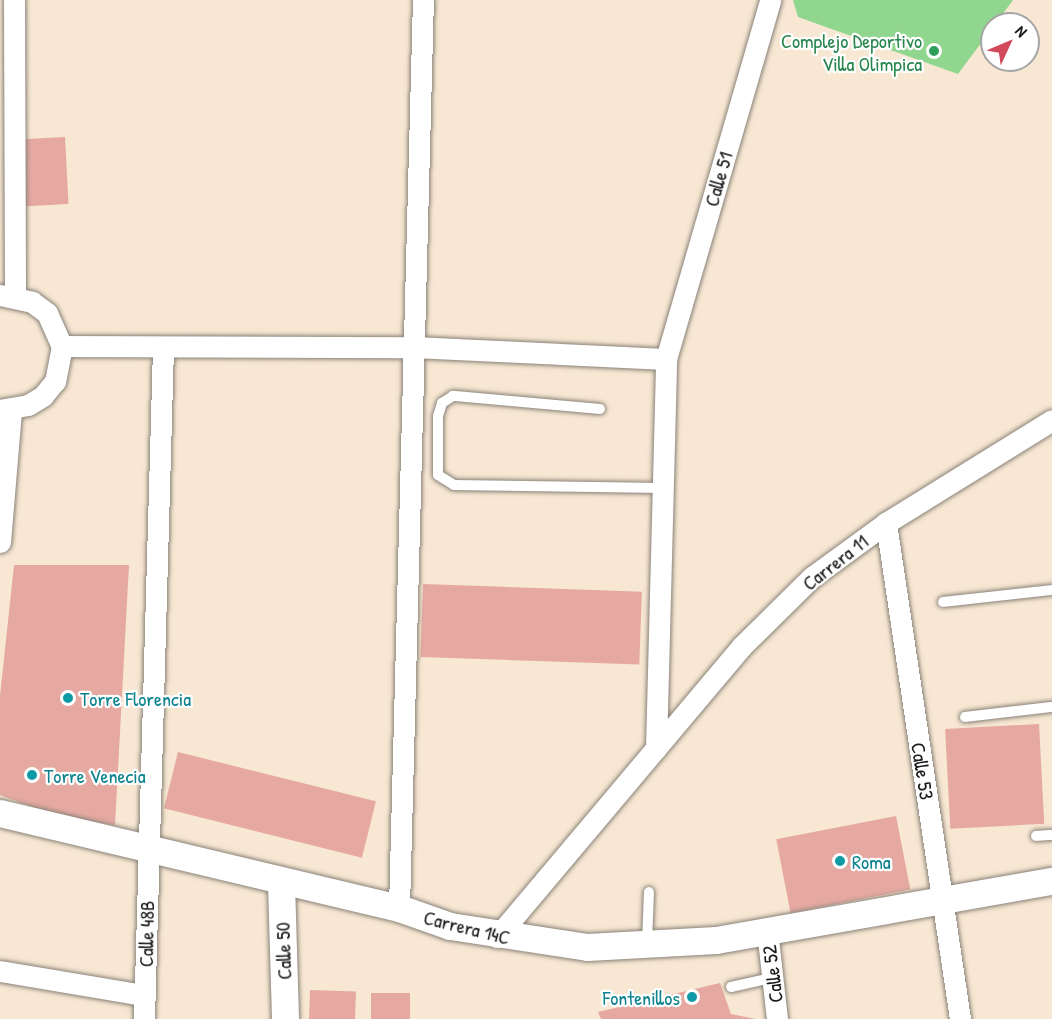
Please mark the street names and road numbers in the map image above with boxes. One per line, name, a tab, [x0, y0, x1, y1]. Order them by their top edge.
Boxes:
street label: Calle 51	[699, 149, 737, 209]
street label: Carrera 11	[797, 529, 873, 595]
street label: Calle 53	[907, 741, 939, 801]
street label: Calle 48B	[133, 901, 159, 967]
street label: Carrera 14C	[421, 905, 513, 949]
street label: Calle 50	[270, 922, 296, 980]
street label: Calle 52	[757, 944, 787, 1004]

